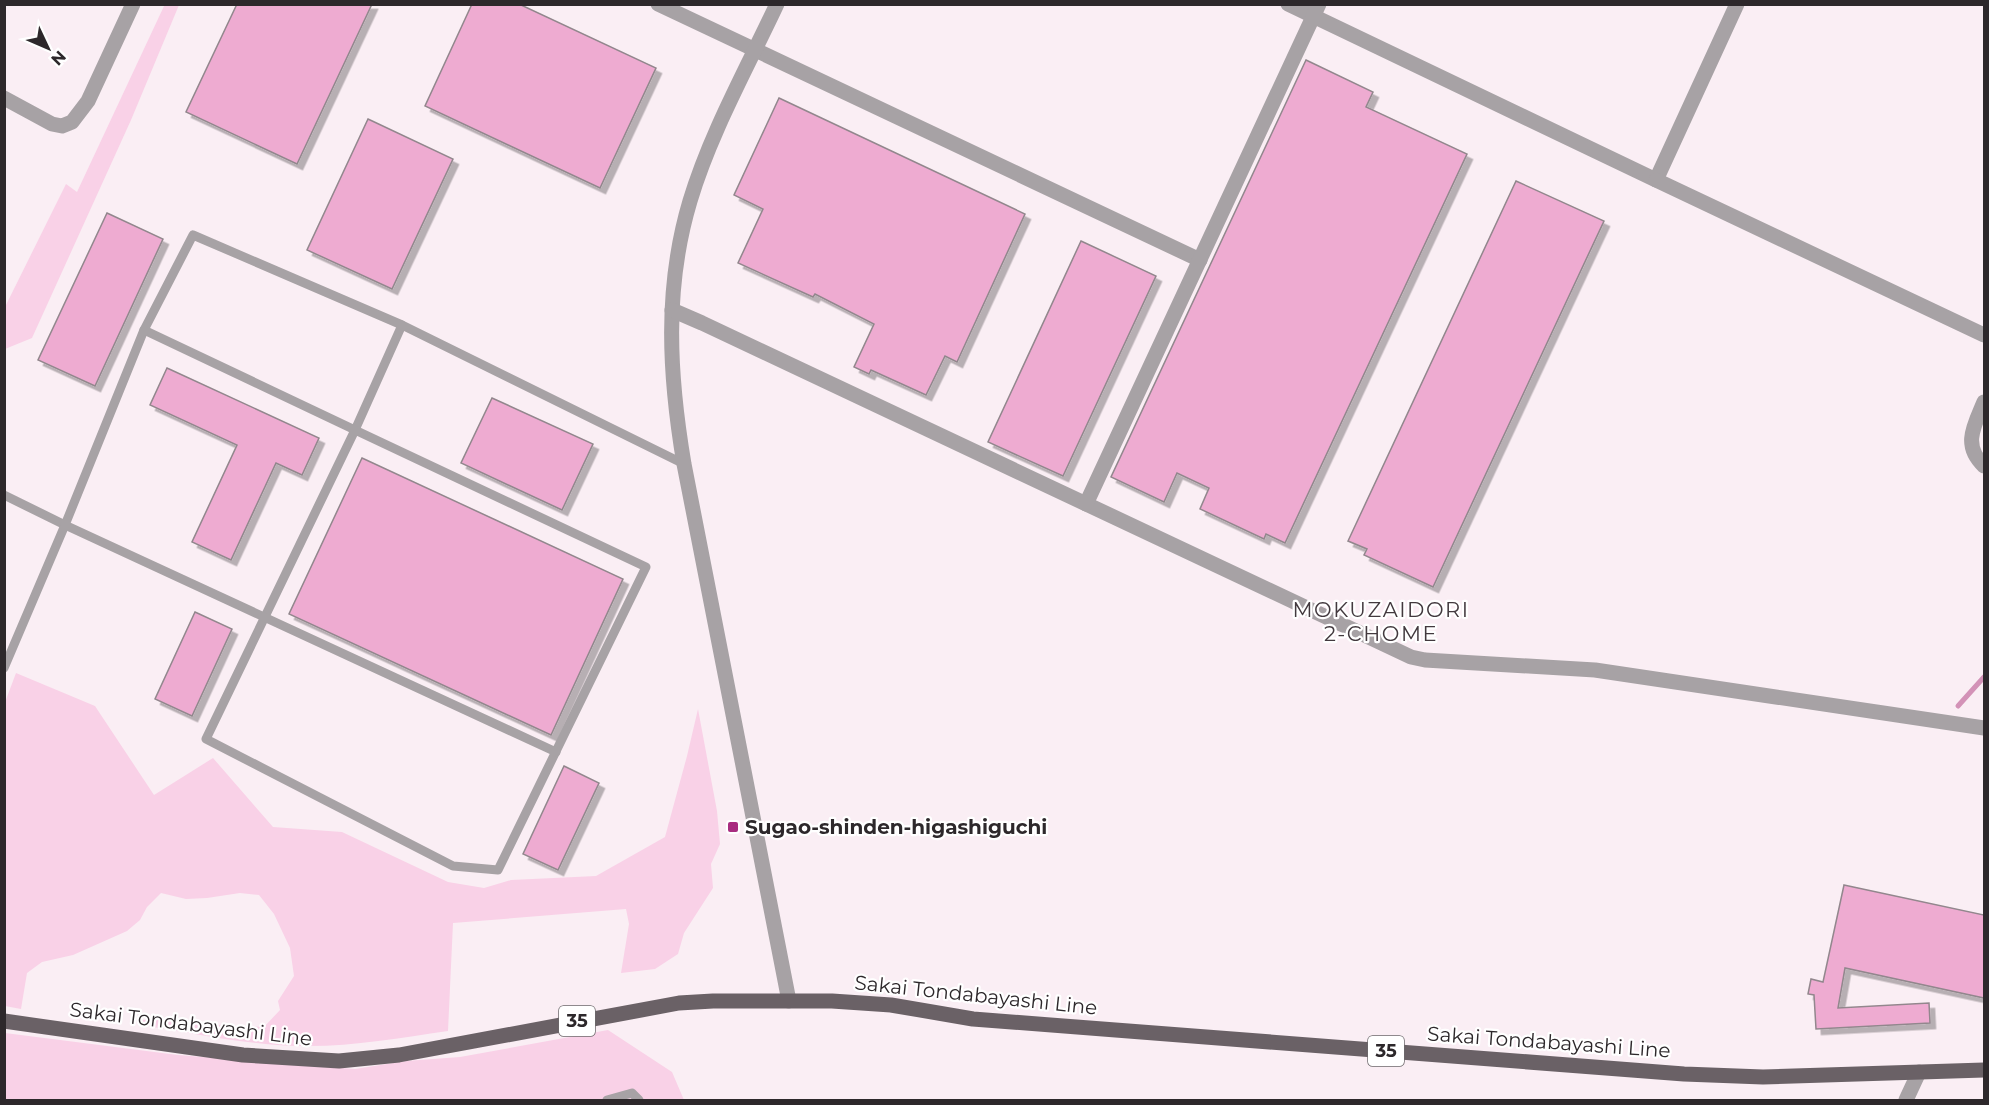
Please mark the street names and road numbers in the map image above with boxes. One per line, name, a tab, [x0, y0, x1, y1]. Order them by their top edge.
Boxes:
street label: Sakai Tondabayashi Line	[853, 970, 1099, 1020]
street label: Sakai Tondabayashi Line	[68, 997, 314, 1051]
road number: 35	[559, 1006, 595, 1036]
street label: Sakai Tondabayashi Line	[1427, 1022, 1671, 1062]
road number: 35	[1368, 1036, 1404, 1066]

